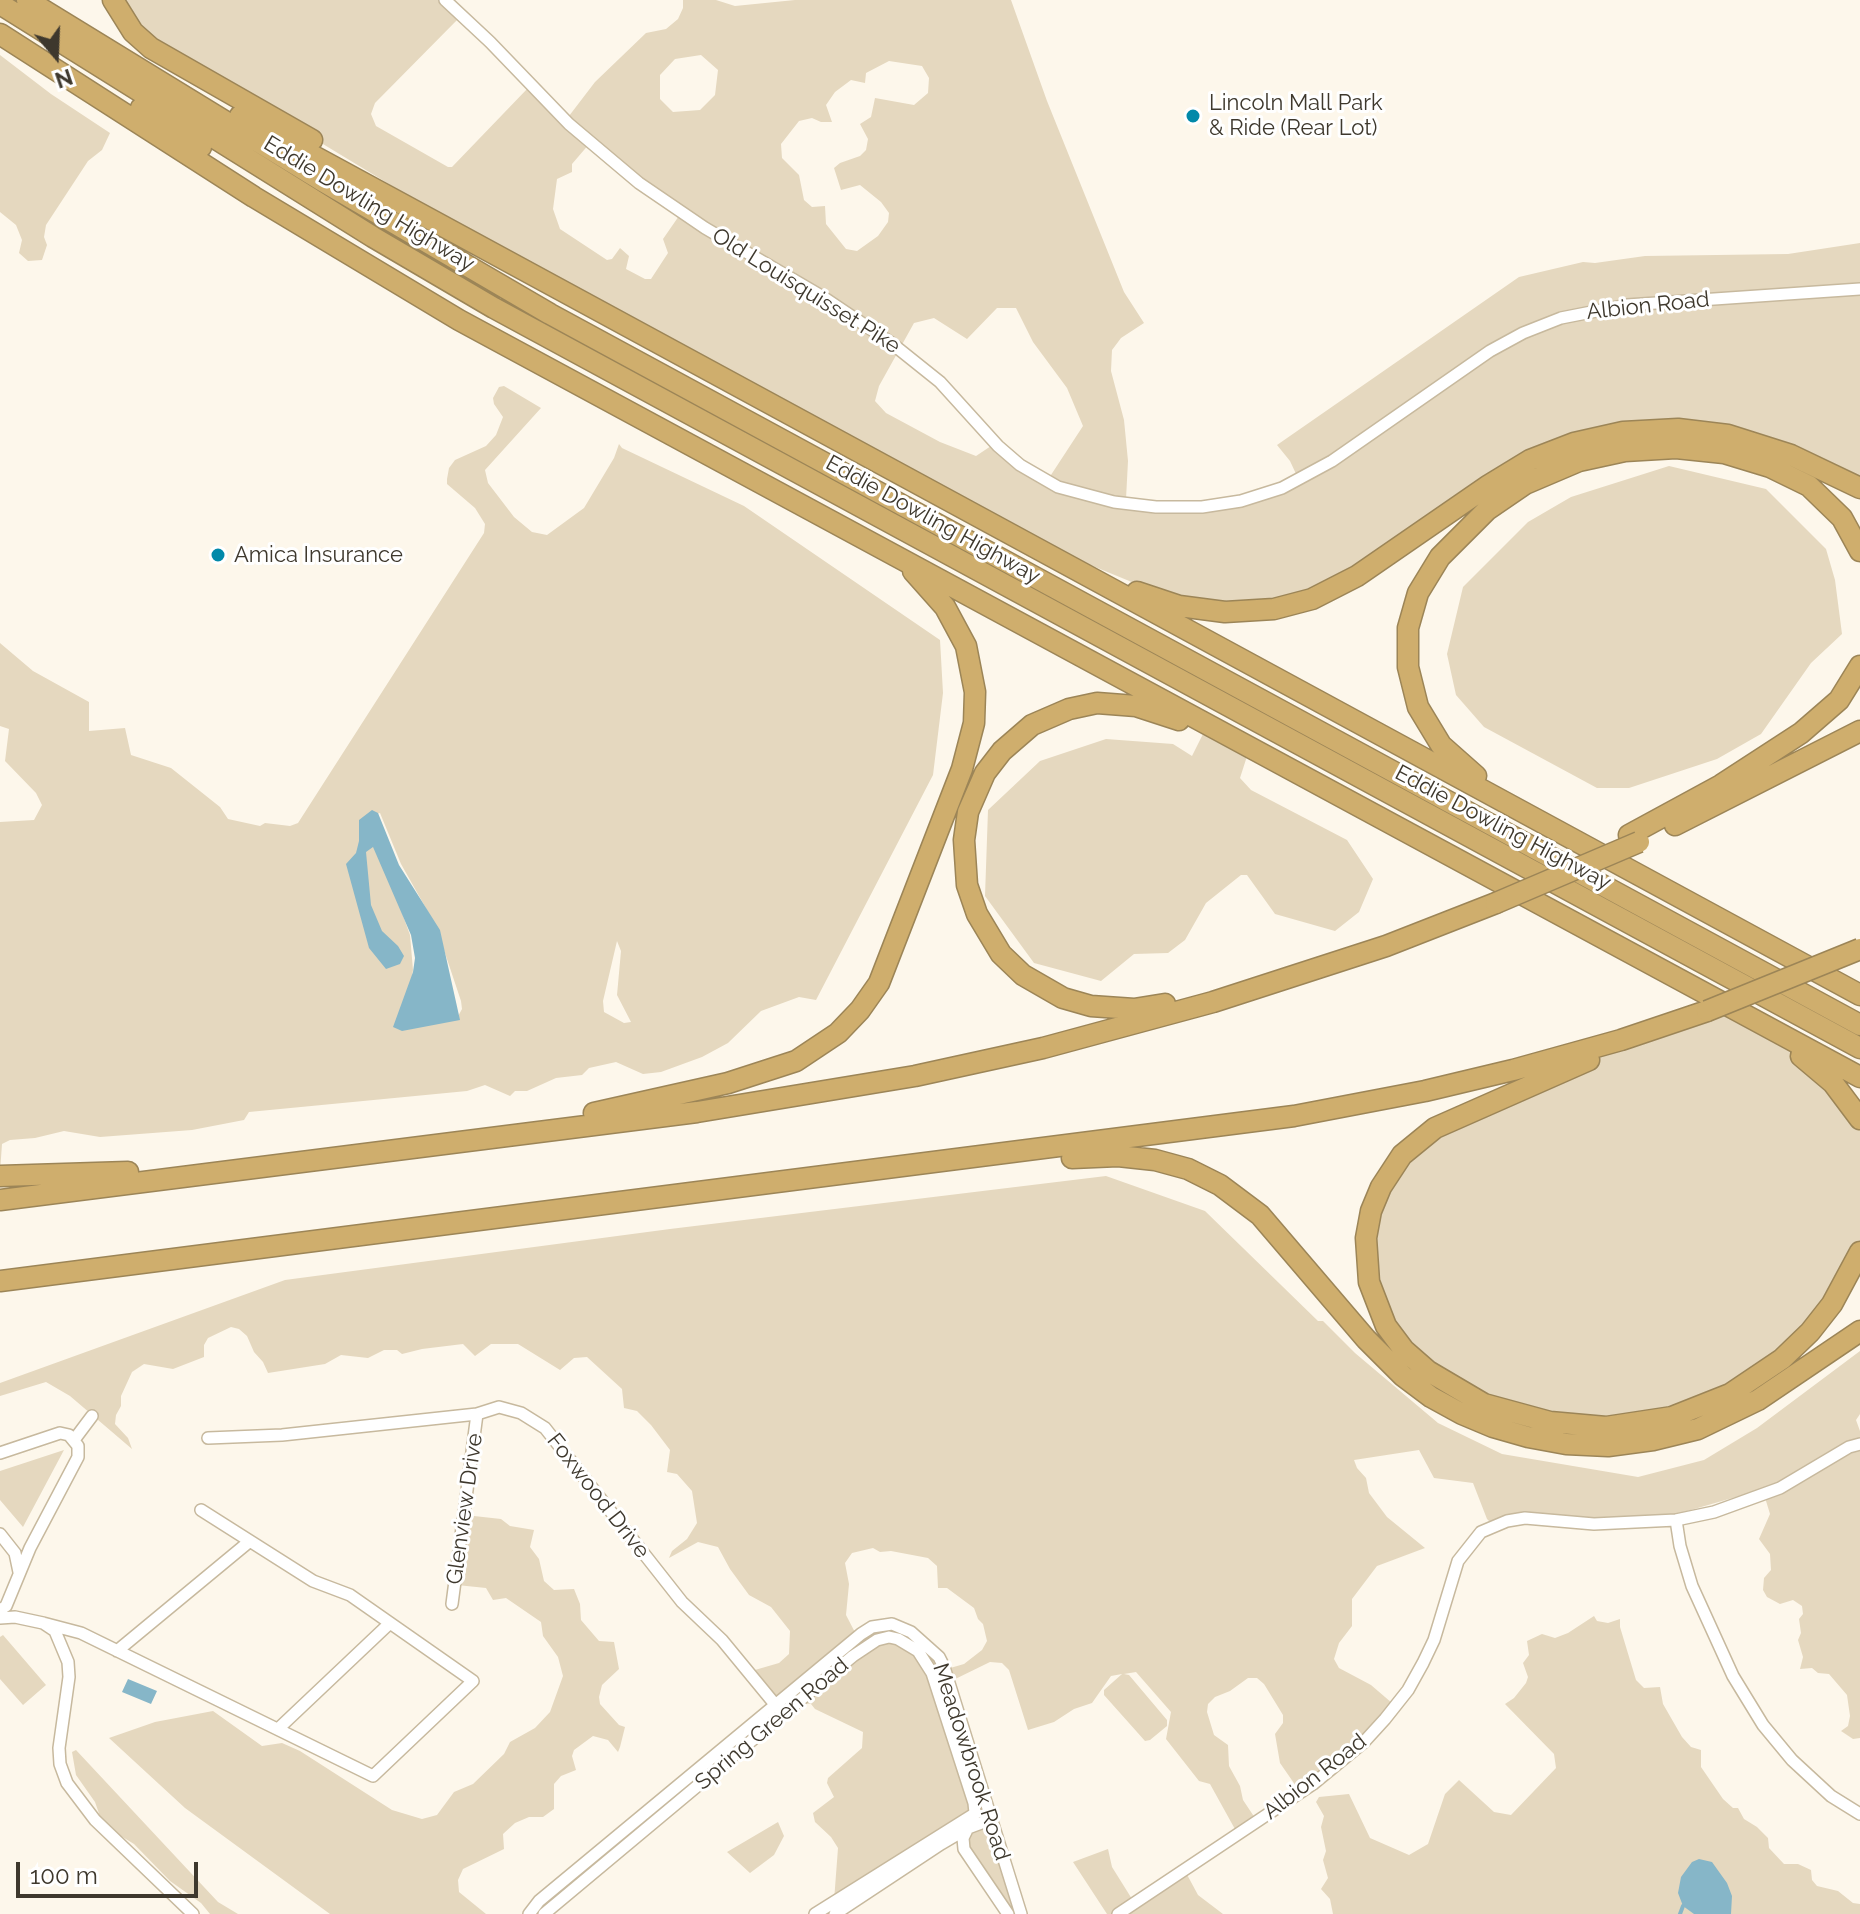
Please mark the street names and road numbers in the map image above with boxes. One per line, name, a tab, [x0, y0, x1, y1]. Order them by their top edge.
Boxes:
street label: Eddie Dowling Highway	[259, 131, 479, 277]
street label: Old Louisquisset Pike	[707, 222, 905, 360]
street label: Albion Road	[1585, 286, 1711, 326]
street label: Eddie Dowling Highway	[821, 450, 1045, 590]
street label: Eddie Dowling Highway	[1390, 760, 1616, 896]
street label: Foxwood Drive	[541, 1428, 655, 1564]
street label: Glenview Drive	[441, 1432, 489, 1586]
street label: Spring Green Road	[690, 1652, 854, 1796]
street label: Meadowbrook Road	[927, 1660, 1015, 1864]
street label: Albion Road	[1258, 1729, 1372, 1825]

